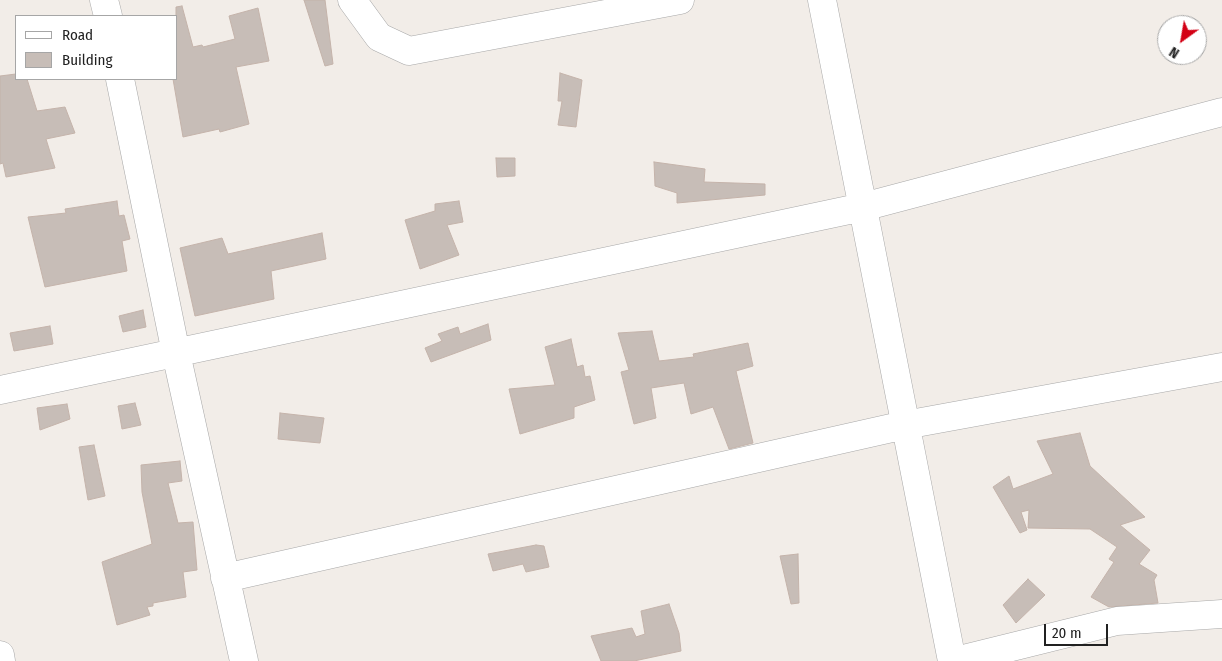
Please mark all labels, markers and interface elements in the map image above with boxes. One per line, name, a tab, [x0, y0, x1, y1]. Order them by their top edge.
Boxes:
legend	[15, 15, 178, 80]
north arrow	[1157, 15, 1207, 65]
text: Road	[62, 26, 93, 44]
text: N	[1166, 43, 1182, 62]
text: Building	[62, 51, 113, 69]
scale bar	[1047, 614, 1111, 646]
text: 20 m	[1052, 624, 1082, 642]

